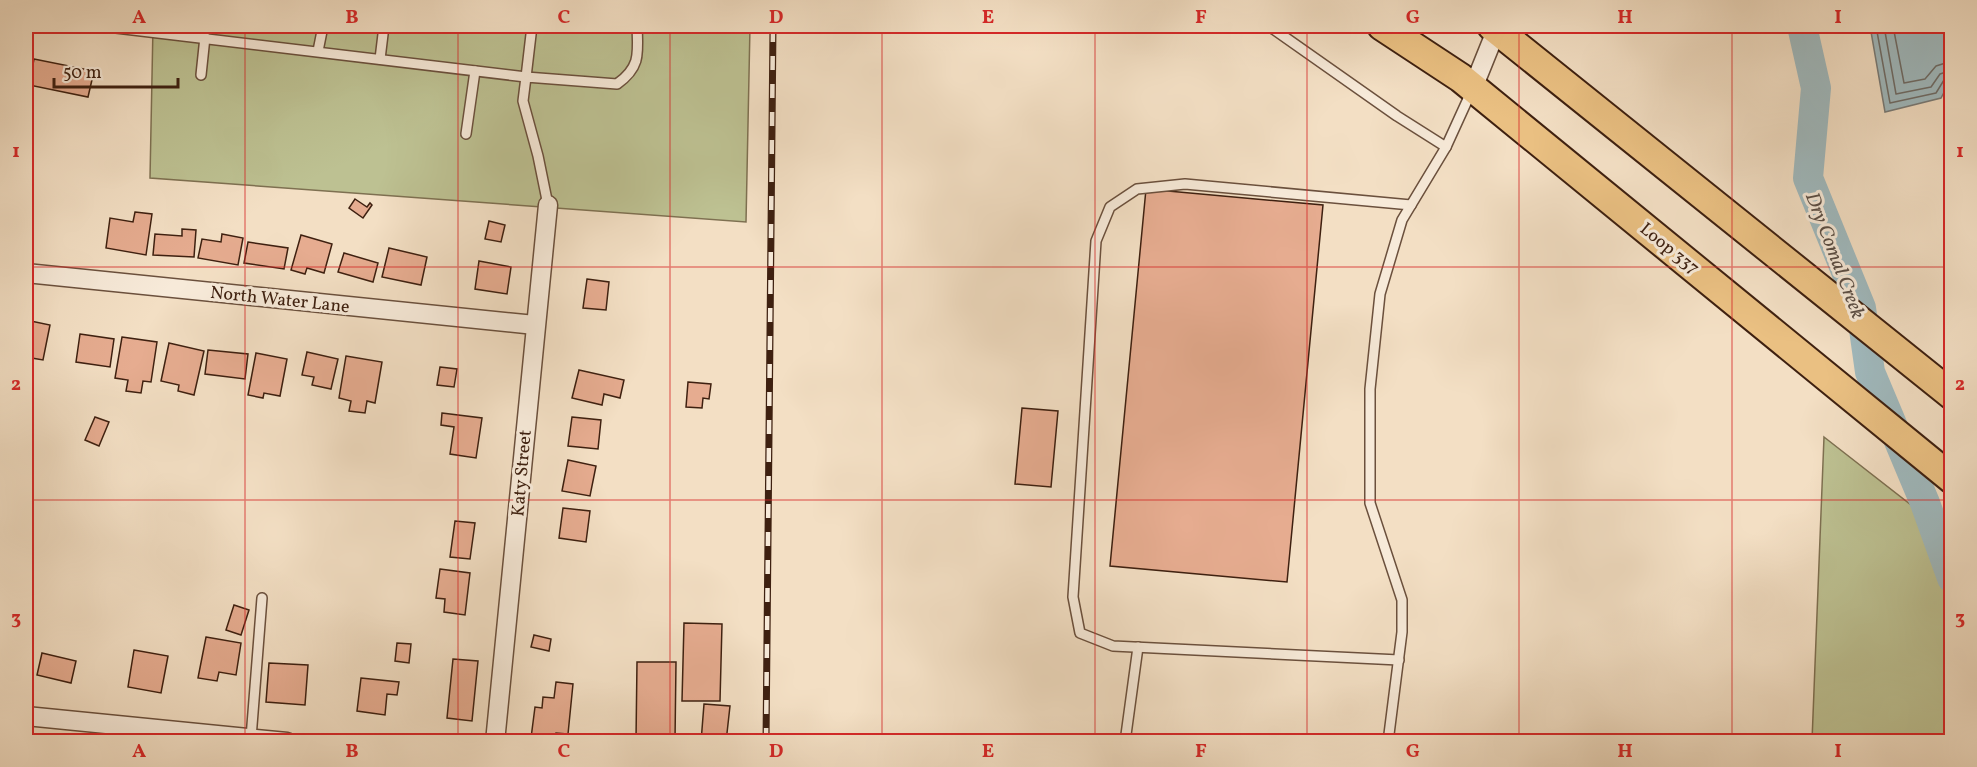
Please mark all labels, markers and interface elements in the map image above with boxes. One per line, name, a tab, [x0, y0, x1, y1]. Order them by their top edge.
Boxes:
text: A	[132, 4, 146, 32]
text: B	[345, 4, 359, 32]
text: C	[558, 4, 571, 32]
text: D	[769, 4, 783, 32]
text: E	[982, 4, 994, 32]
text: F	[1195, 4, 1207, 32]
text: G	[1406, 4, 1420, 32]
text: H	[1617, 4, 1633, 32]
text: I	[1834, 4, 1842, 32]
scale bar	[54, 51, 178, 89]
text: 50 m	[63, 61, 102, 86]
text: 1	[12, 138, 20, 166]
text: 1	[1956, 138, 1964, 166]
water label: Dry Comal Creek	[1797, 188, 1871, 323]
street label: Loop 337	[1634, 217, 1704, 281]
street label: North Water Lane	[209, 281, 351, 320]
text: 2	[11, 371, 21, 399]
text: 2	[1955, 371, 1965, 399]
street label: Katy Street	[506, 429, 539, 518]
text: 3	[11, 605, 21, 633]
text: 3	[1955, 605, 1965, 633]
text: A	[132, 738, 146, 766]
text: B	[345, 738, 359, 766]
text: C	[558, 738, 571, 766]
text: D	[769, 738, 783, 766]
text: E	[982, 738, 994, 766]
text: F	[1195, 738, 1207, 766]
text: G	[1406, 738, 1420, 766]
text: H	[1617, 738, 1633, 766]
text: I	[1834, 738, 1842, 766]

